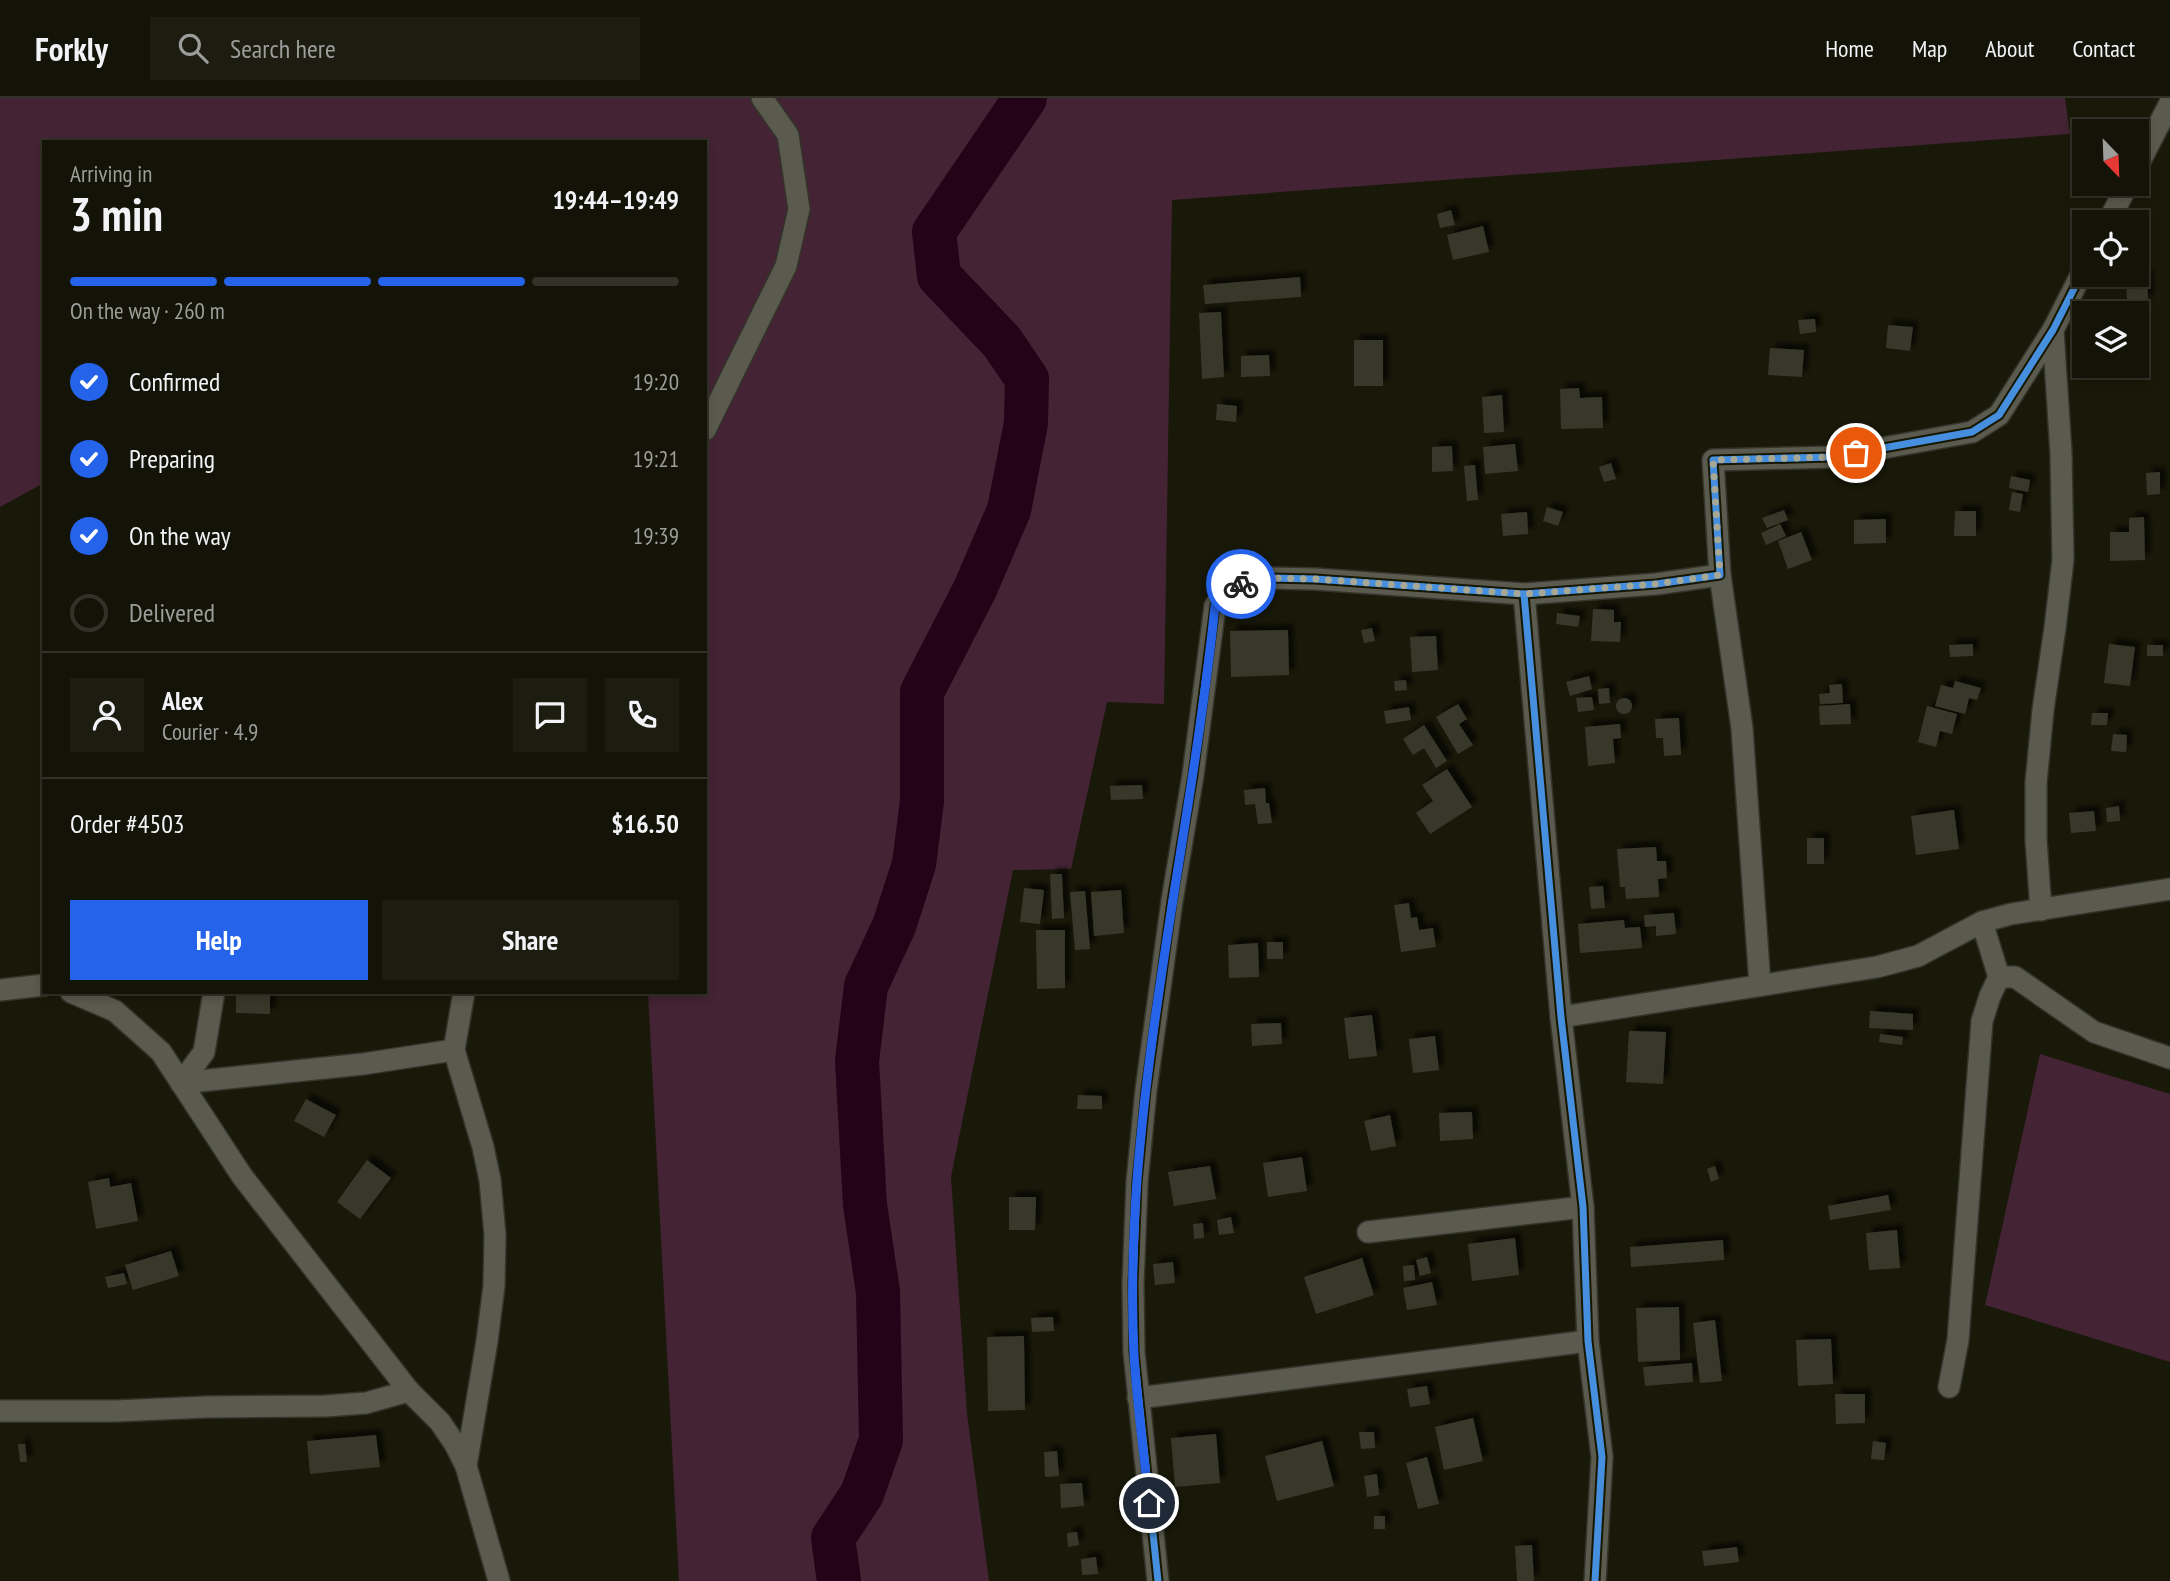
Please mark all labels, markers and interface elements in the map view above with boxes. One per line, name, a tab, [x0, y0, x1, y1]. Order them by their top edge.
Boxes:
search box	[150, 17, 640, 80]
text: Forkly	[35, 27, 108, 70]
icon: search	[174, 29, 212, 67]
text: Search here	[230, 32, 336, 65]
text: Home	[1825, 33, 1874, 64]
text: Map	[1912, 33, 1947, 64]
text: About	[1985, 33, 2034, 64]
text: Contact	[2072, 33, 2135, 64]
north arrow	[2072, 119, 2149, 196]
map controls	[2072, 119, 2149, 378]
text: Arriving in	[70, 159, 152, 188]
text: 19:44–19:49	[552, 183, 679, 216]
text: 3 min	[70, 184, 163, 244]
button: locate	[2072, 210, 2149, 287]
text: On the way · 260 m	[70, 296, 225, 325]
button: layers	[2072, 301, 2149, 378]
icon: check	[70, 363, 108, 401]
text: Confirmed	[129, 365, 220, 398]
text: 19:20	[633, 367, 679, 396]
pin	[1826, 423, 1886, 483]
icon: bag	[1837, 434, 1875, 472]
icon: check	[70, 440, 108, 478]
text: Preparing	[129, 442, 215, 475]
text: 19:21	[633, 444, 679, 473]
icon: check	[70, 517, 108, 555]
text: On the way	[129, 519, 231, 552]
text: 19:39	[633, 521, 679, 550]
courier	[1206, 549, 1276, 619]
icon: bike	[1222, 565, 1260, 603]
text: Delivered	[129, 596, 215, 629]
button: person	[70, 678, 144, 752]
button: chat	[513, 678, 587, 752]
button: phone	[605, 678, 679, 752]
text: Alex	[162, 684, 203, 717]
text: Courier · 4.9	[162, 717, 258, 746]
text: Order #4503	[70, 807, 185, 840]
text: $16.50	[611, 807, 679, 840]
button: Help	[70, 900, 368, 980]
button: Share	[382, 900, 679, 980]
pin	[1119, 1473, 1179, 1533]
icon: home	[1130, 1484, 1168, 1522]

